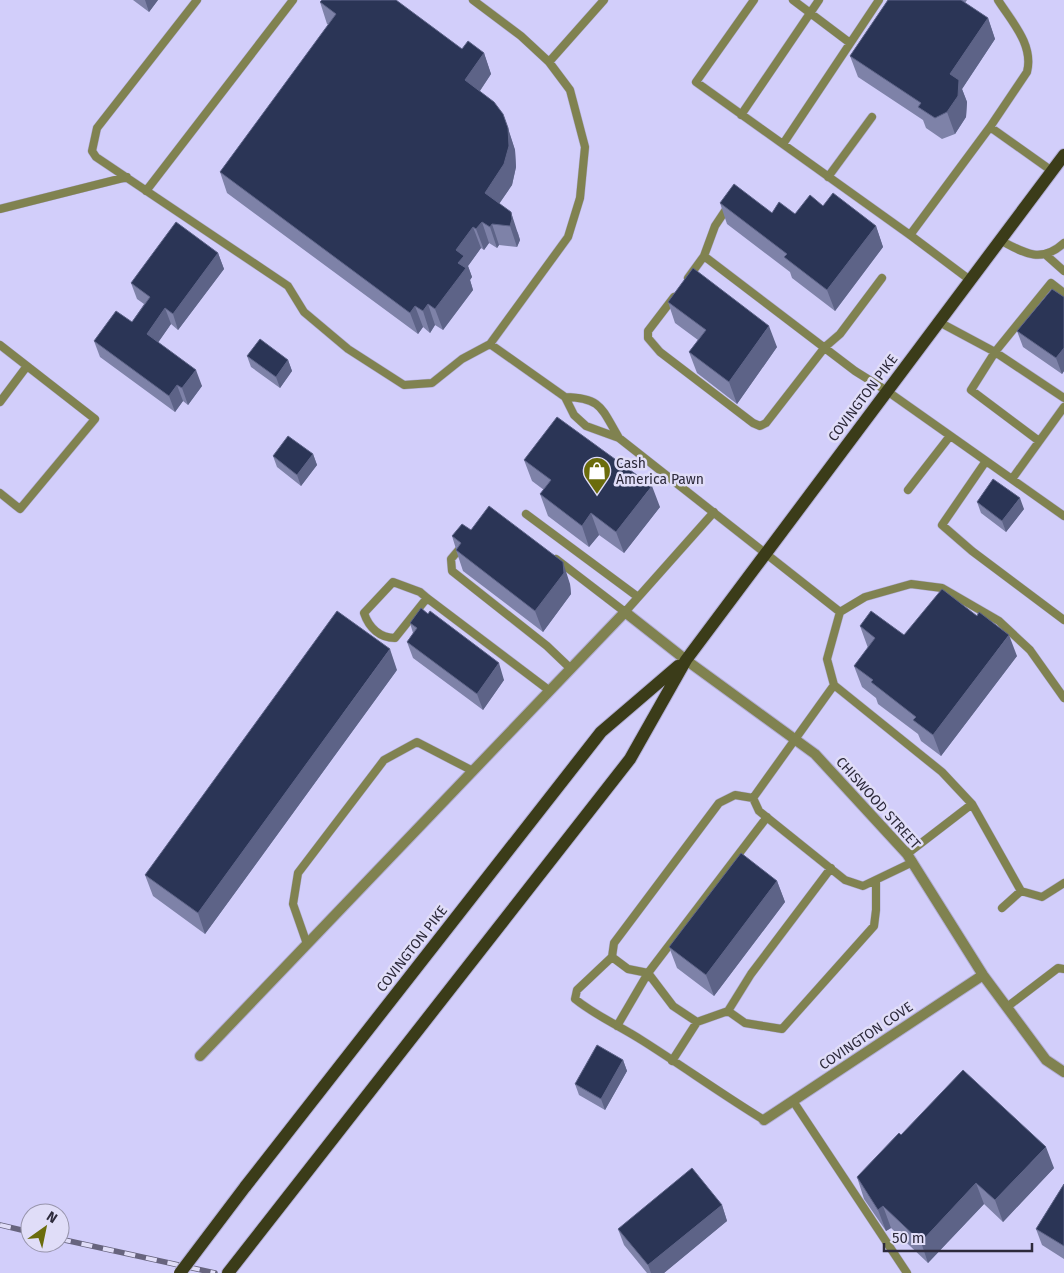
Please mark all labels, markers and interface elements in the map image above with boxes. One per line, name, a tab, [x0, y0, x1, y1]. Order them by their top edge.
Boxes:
street label: COVINGTON PIKE	[825, 351, 901, 445]
place label: Cash America Pawn	[616, 455, 704, 488]
shop icon: Cash America Pawn	[582, 456, 612, 495]
street label: CHISWOOD STREET	[832, 754, 924, 853]
street label: COVINGTON PIKE	[373, 902, 451, 996]
street label: COVINGTON COVE	[816, 998, 916, 1074]
north arrow	[20, 1203, 70, 1253]
text: N	[43, 1208, 60, 1227]
scale bar	[884, 1220, 1032, 1252]
text: 50 m	[892, 1229, 925, 1247]

